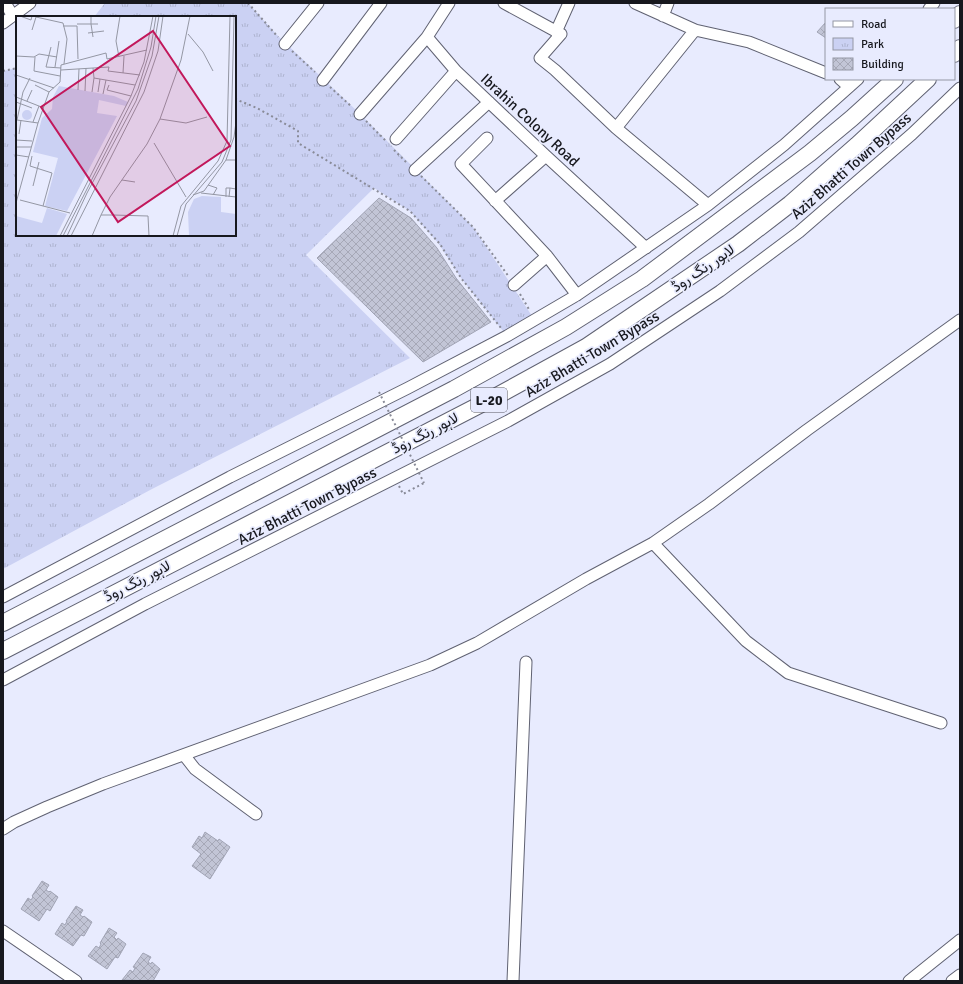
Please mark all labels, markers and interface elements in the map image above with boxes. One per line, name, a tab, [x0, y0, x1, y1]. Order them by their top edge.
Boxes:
legend	[825, 8, 955, 80]
inset map	[16, 16, 236, 236]
text: Road	[861, 17, 887, 32]
text: Park	[861, 37, 884, 52]
text: Building	[861, 57, 904, 72]
street label: Ibrahin Colony Road	[477, 70, 583, 170]
street label: Aziz Bhatti Town Bypass	[787, 109, 915, 223]
street label: لاہور رنگ روڈ	[668, 240, 739, 297]
street label: Aziz Bhatti Town Bypass	[522, 307, 663, 401]
road number: L-20	[471, 388, 507, 412]
street label: لاہور رنگ روڈ	[389, 409, 462, 458]
street label: Aziz Bhatti Town Bypass	[235, 463, 380, 549]
street label: لاہور رنگ روڈ	[101, 557, 174, 606]

